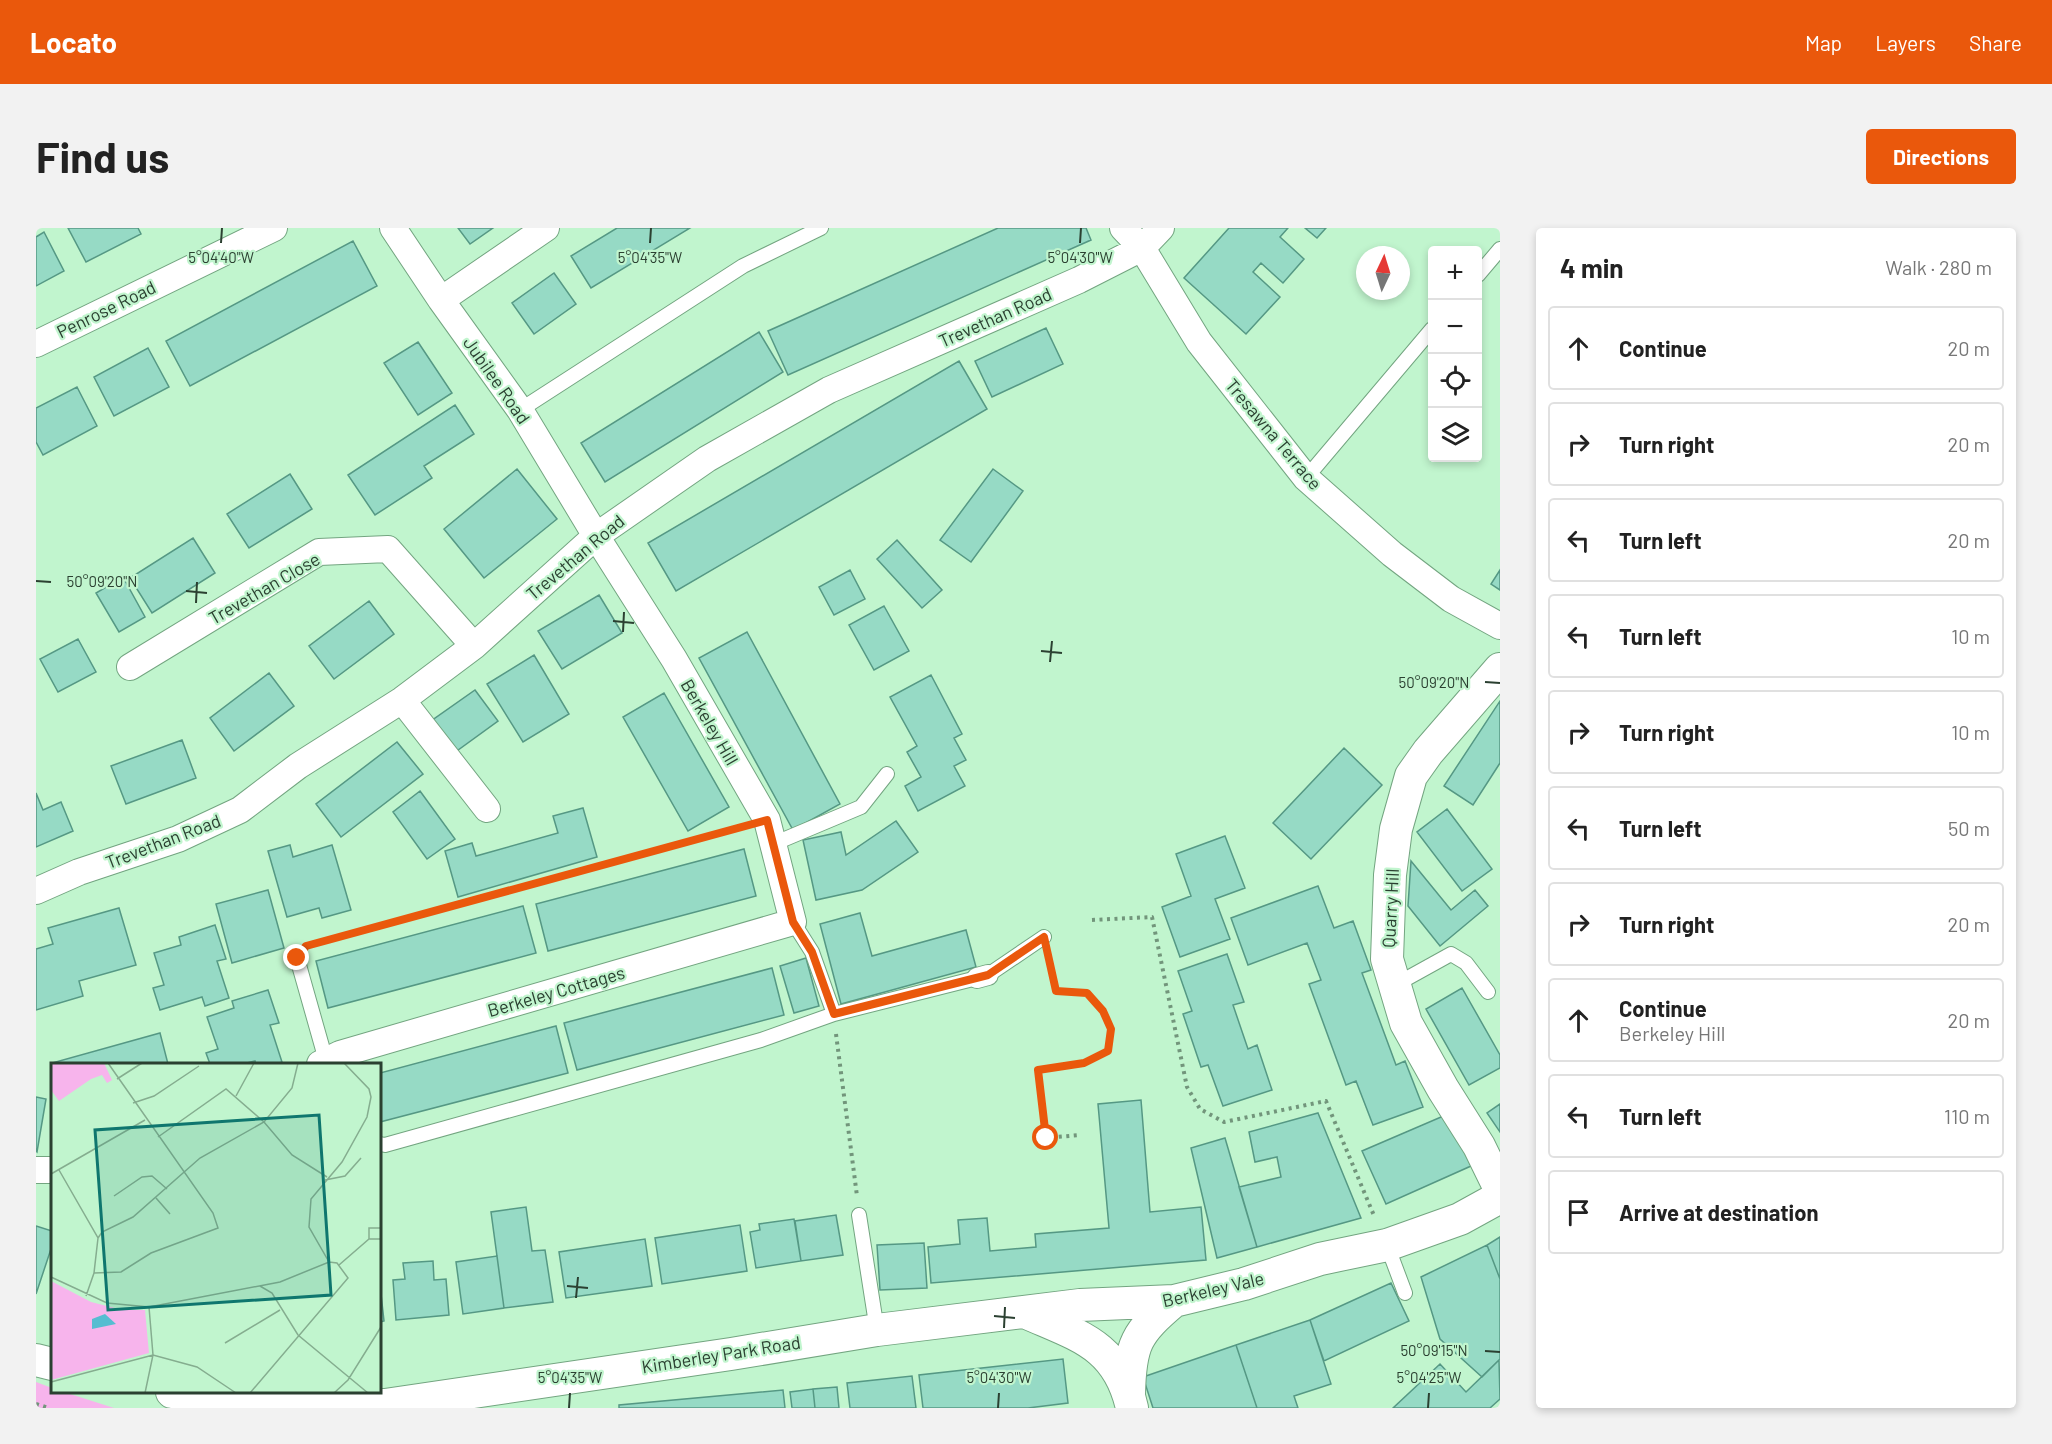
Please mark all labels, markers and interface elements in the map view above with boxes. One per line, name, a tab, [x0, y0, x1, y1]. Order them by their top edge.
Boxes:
text: Locato	[30, 25, 117, 59]
text: Map	[1805, 30, 1842, 55]
text: Layers	[1875, 30, 1936, 55]
text: Share	[1969, 30, 2022, 55]
button: Directions	[1866, 129, 2016, 184]
text: Find us	[36, 131, 169, 181]
north arrow	[1356, 246, 1410, 300]
map controls	[1428, 246, 1482, 462]
button: +	[1428, 246, 1482, 300]
text: 5°04'40"W	[188, 248, 254, 266]
text: 5°04'35"W	[618, 248, 682, 266]
text: 5°04'30"W	[1047, 248, 1113, 266]
text: 4 min	[1560, 252, 1624, 283]
text: Walk · 280 m	[1885, 255, 1992, 279]
street label: Penrose Road	[53, 276, 159, 342]
street label: Trevethan Road	[935, 282, 1055, 352]
button: −	[1428, 300, 1482, 354]
street label: Jubilee Road	[459, 332, 535, 428]
icon: ahead	[1562, 332, 1595, 365]
text: Continue	[1619, 335, 1707, 361]
text: 20 m	[1947, 336, 1990, 360]
button: locate	[1428, 354, 1482, 408]
street label: Tresawna Terrace	[1221, 374, 1327, 494]
button: layers	[1428, 408, 1482, 462]
icon: right	[1562, 428, 1595, 461]
text: Turn right	[1619, 431, 1714, 457]
text: 20 m	[1947, 432, 1990, 456]
street label: Trevethan Road	[521, 510, 629, 604]
icon: left	[1562, 524, 1595, 557]
text: Turn left	[1619, 527, 1702, 553]
text: 20 m	[1947, 528, 1990, 552]
street label: Trevethan Close	[204, 547, 324, 629]
text: 50°09'20"N	[67, 572, 137, 590]
icon: left	[1562, 620, 1595, 653]
text: Turn left	[1619, 623, 1702, 649]
text: 10 m	[1951, 624, 1990, 648]
text: 50°09'20"N	[1399, 673, 1469, 691]
street label: Berkeley Hill	[677, 675, 743, 769]
icon: right	[1562, 716, 1595, 749]
text: Turn right	[1619, 719, 1714, 745]
text: 10 m	[1951, 720, 1990, 744]
street label: Trevethan Road	[102, 809, 224, 873]
icon: left	[1562, 812, 1595, 845]
text: Turn left	[1619, 815, 1702, 841]
text: 50 m	[1948, 816, 1990, 840]
street label: Quarry Hill	[1377, 868, 1403, 948]
icon: right	[1562, 908, 1595, 941]
text: Turn right	[1619, 911, 1714, 937]
text: 20 m	[1947, 912, 1990, 936]
route end	[283, 944, 309, 970]
street label: Berkeley Cottages	[485, 961, 627, 1021]
text: Continue	[1619, 995, 1707, 1021]
icon: ahead	[1562, 1004, 1595, 1037]
text: 20 m	[1947, 1008, 1990, 1032]
text: Berkeley Hill	[1619, 1021, 1725, 1045]
inset map	[51, 1063, 381, 1393]
icon: left	[1562, 1100, 1595, 1133]
text: Turn left	[1619, 1103, 1702, 1129]
text: 110 m	[1944, 1104, 1990, 1128]
route start	[1032, 1124, 1058, 1150]
icon: arrive	[1562, 1196, 1595, 1229]
text: Arrive at destination	[1619, 1199, 1818, 1225]
street label: Berkeley Vale	[1160, 1267, 1266, 1311]
street label: Kimberley Park Road	[640, 1331, 802, 1377]
text: 50°09'15"N	[1400, 1341, 1468, 1359]
text: 5°04'35"W	[538, 1368, 602, 1386]
text: 5°04'30"W	[966, 1368, 1032, 1386]
text: 5°04'25"W	[1397, 1368, 1461, 1386]

